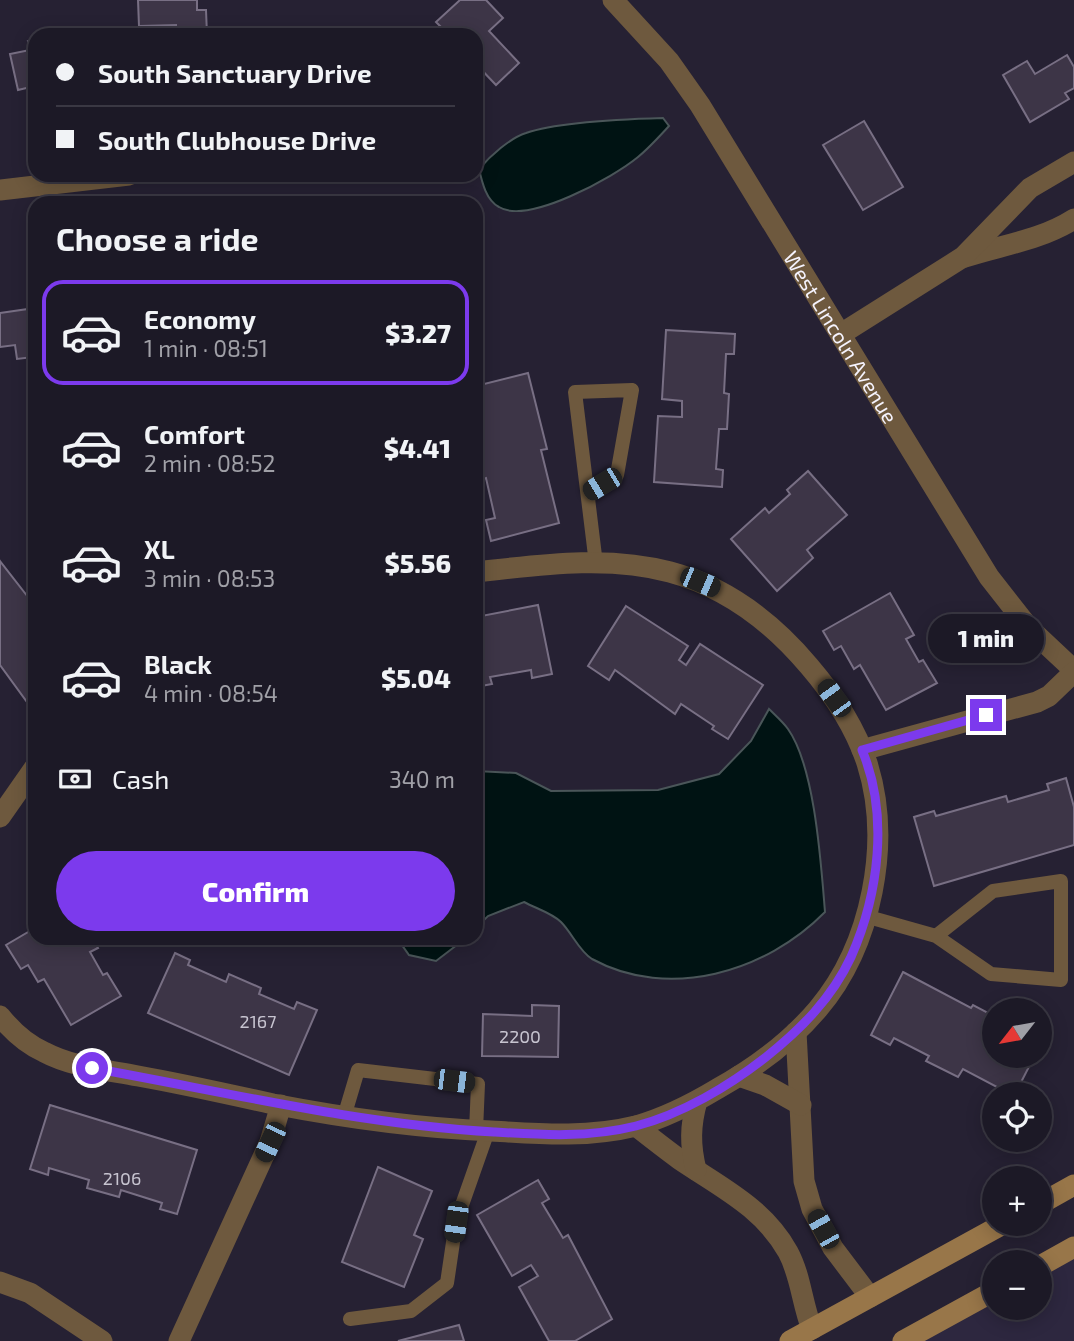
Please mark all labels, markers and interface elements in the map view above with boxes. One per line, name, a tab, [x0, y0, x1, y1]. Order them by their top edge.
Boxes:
text: South Sanctuary Drive	[98, 57, 372, 88]
text: South Clubhouse Drive	[98, 124, 376, 155]
text: Choose a ride	[56, 219, 259, 257]
street label: West Lincoln Avenue	[779, 246, 904, 427]
icon: car	[60, 301, 123, 364]
text: Economy	[144, 303, 256, 334]
text: $3.27	[385, 317, 451, 348]
text: 1 min · 08:51	[144, 334, 268, 362]
icon: car	[60, 416, 123, 479]
text: Comfort	[144, 418, 245, 449]
text: $4.41	[384, 432, 451, 463]
text: 2 min · 08:52	[144, 449, 275, 477]
car	[579, 464, 626, 504]
icon: car	[60, 531, 123, 594]
text: XL	[144, 533, 175, 564]
text: $5.56	[384, 547, 451, 578]
text: 3 min · 08:53	[144, 564, 275, 592]
car	[677, 564, 724, 600]
callout: 1 min	[928, 614, 1044, 662]
text: 1 min	[958, 624, 1014, 652]
icon: car	[60, 646, 123, 709]
text: Black	[144, 648, 212, 679]
text: $5.04	[381, 662, 451, 693]
car	[814, 675, 855, 721]
text: 4 min · 08:54	[144, 679, 278, 707]
route end	[970, 699, 1002, 731]
icon: cash	[56, 760, 94, 798]
text: Cash	[112, 763, 169, 794]
text: 340 m	[389, 765, 455, 793]
button: Confirm	[56, 851, 455, 931]
north arrow	[982, 998, 1052, 1068]
map controls	[982, 998, 1052, 1320]
house number: 2167	[240, 1010, 276, 1032]
house number: 2200	[499, 1025, 541, 1047]
route start	[76, 1052, 108, 1084]
car	[432, 1068, 477, 1094]
button: locate	[982, 1082, 1052, 1152]
car	[252, 1119, 289, 1165]
button: +	[982, 1166, 1052, 1236]
house number: 2106	[103, 1167, 141, 1189]
car	[443, 1200, 470, 1244]
car	[804, 1206, 843, 1252]
button: −	[982, 1250, 1052, 1320]

